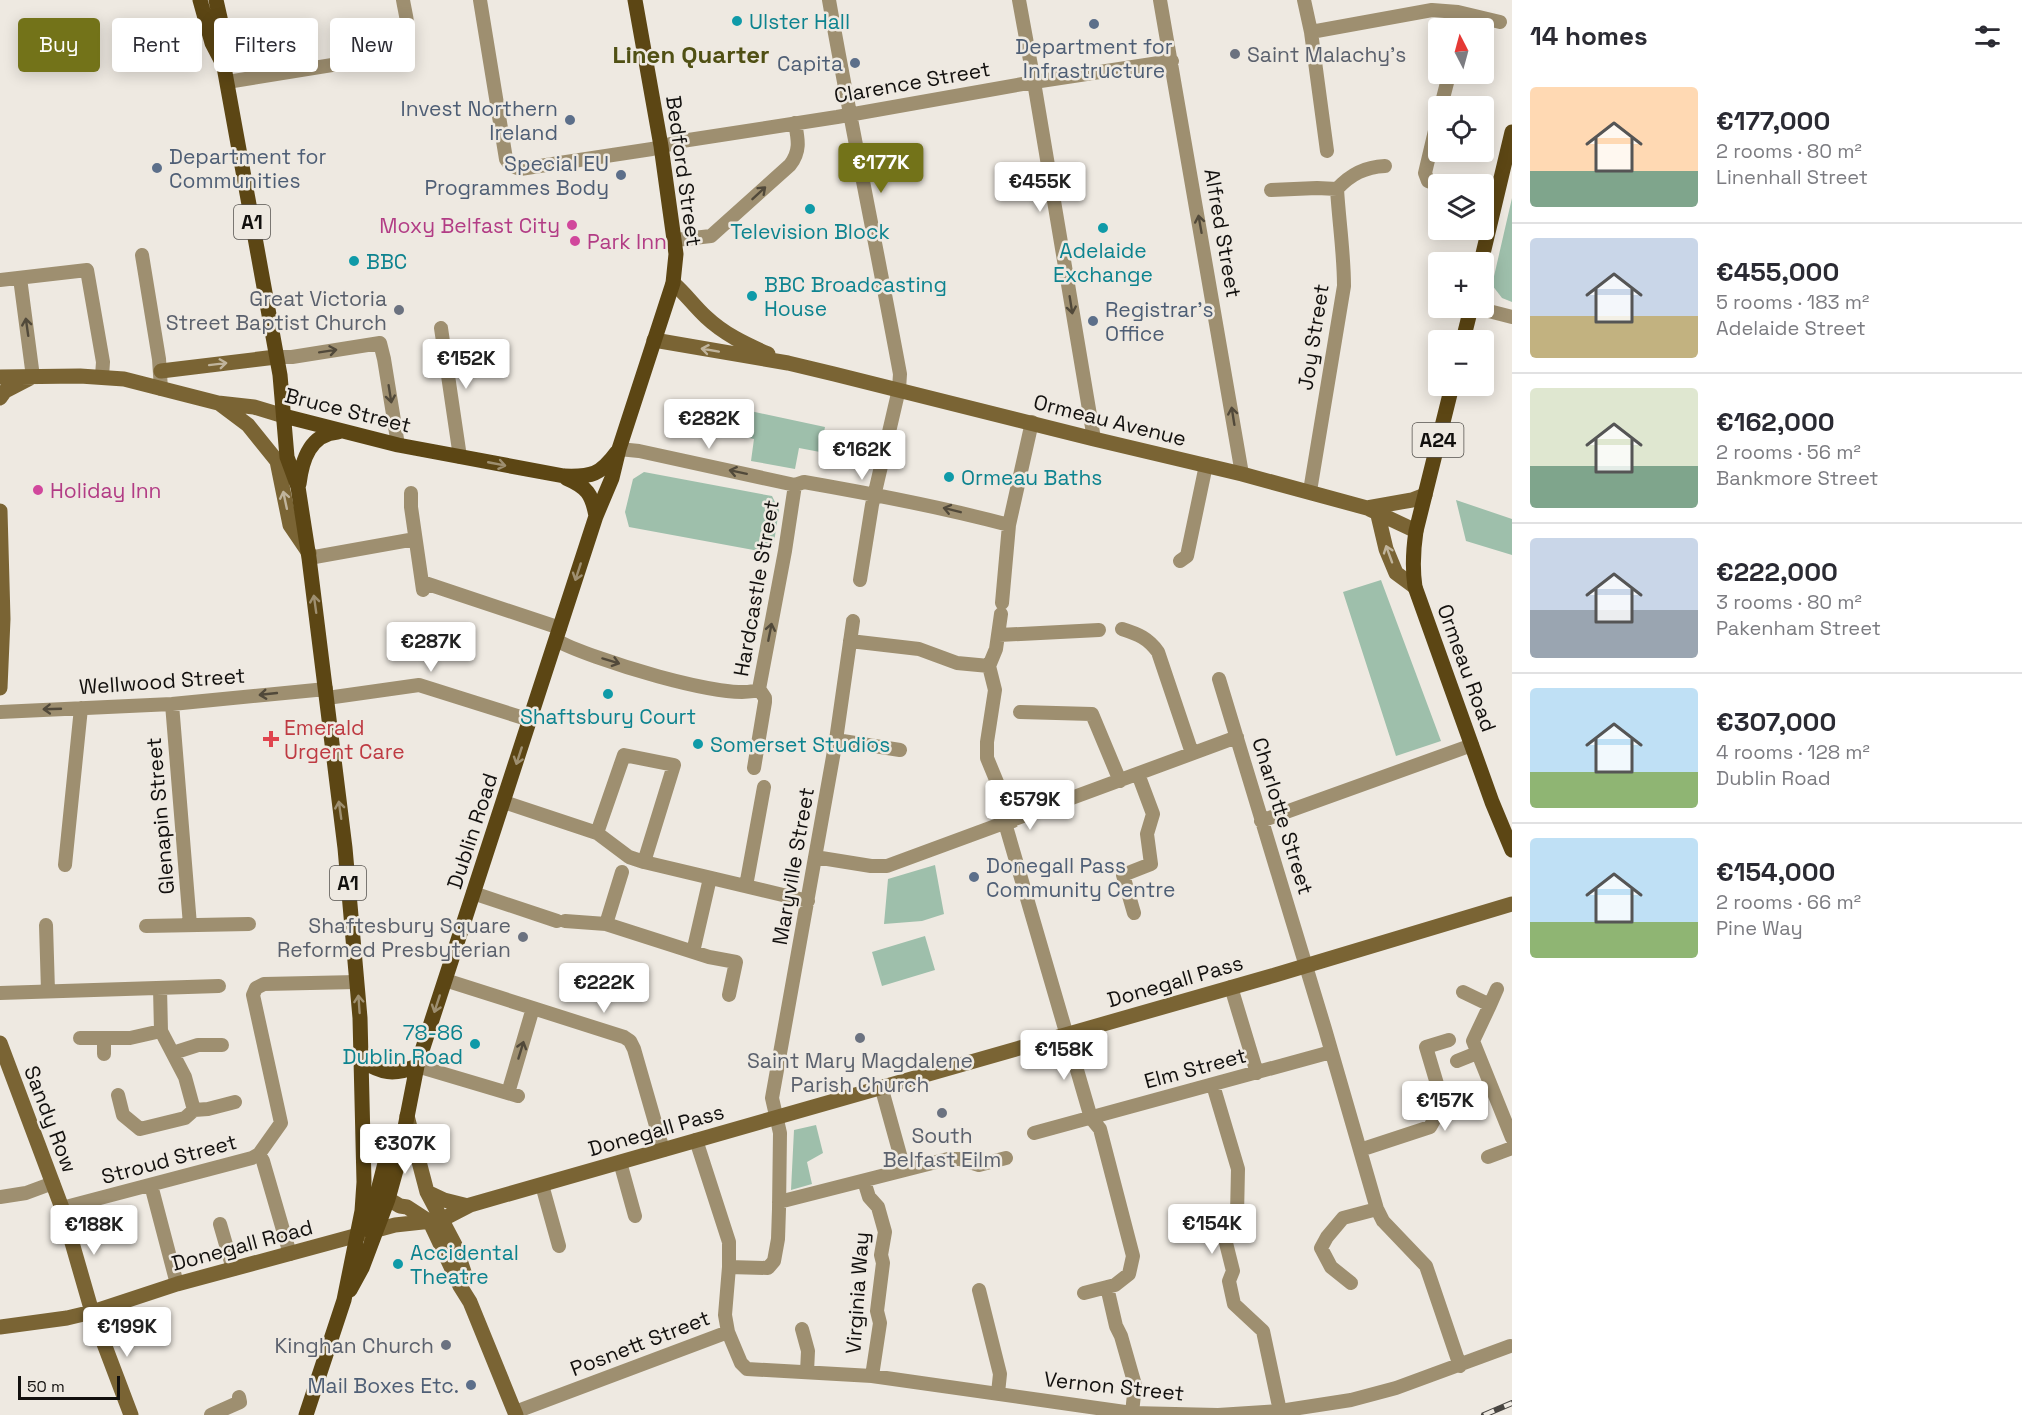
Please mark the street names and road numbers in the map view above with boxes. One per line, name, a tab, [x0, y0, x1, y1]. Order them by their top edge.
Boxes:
street label: Clarence Street	[832, 55, 992, 109]
street label: Bedford Street	[660, 94, 708, 248]
street label: Alfred Street	[1198, 166, 1248, 300]
road number: A1	[234, 205, 270, 239]
street label: Joy Street	[1291, 282, 1335, 392]
street label: Bruce Street	[282, 381, 414, 439]
street label: Ormeau Avenue	[1031, 388, 1189, 452]
road number: A24	[1412, 423, 1464, 457]
street label: Hardcastle Street	[727, 497, 785, 679]
street label: Ormeau Road	[1431, 600, 1503, 736]
street label: Wellwood Street	[78, 662, 246, 700]
street label: Charlotte Street	[1246, 734, 1320, 898]
street label: Glenapin Street	[140, 736, 180, 896]
street label: Dublin Road	[441, 770, 503, 892]
street label: Maryville Street	[766, 785, 820, 947]
road number: A1	[330, 866, 366, 900]
street label: Donegall Pass	[1104, 949, 1246, 1013]
street label: Elm Street	[1141, 1041, 1249, 1095]
street label: Sandy Row	[18, 1062, 84, 1176]
street label: Donegall Pass	[585, 1098, 727, 1162]
street label: Stroud Street	[98, 1128, 240, 1190]
street label: Donegall Road	[168, 1213, 316, 1277]
street label: Virginia Way	[839, 1231, 875, 1355]
street label: Posnett Street	[566, 1304, 714, 1382]
street label: Vernon Street	[1043, 1365, 1185, 1407]

